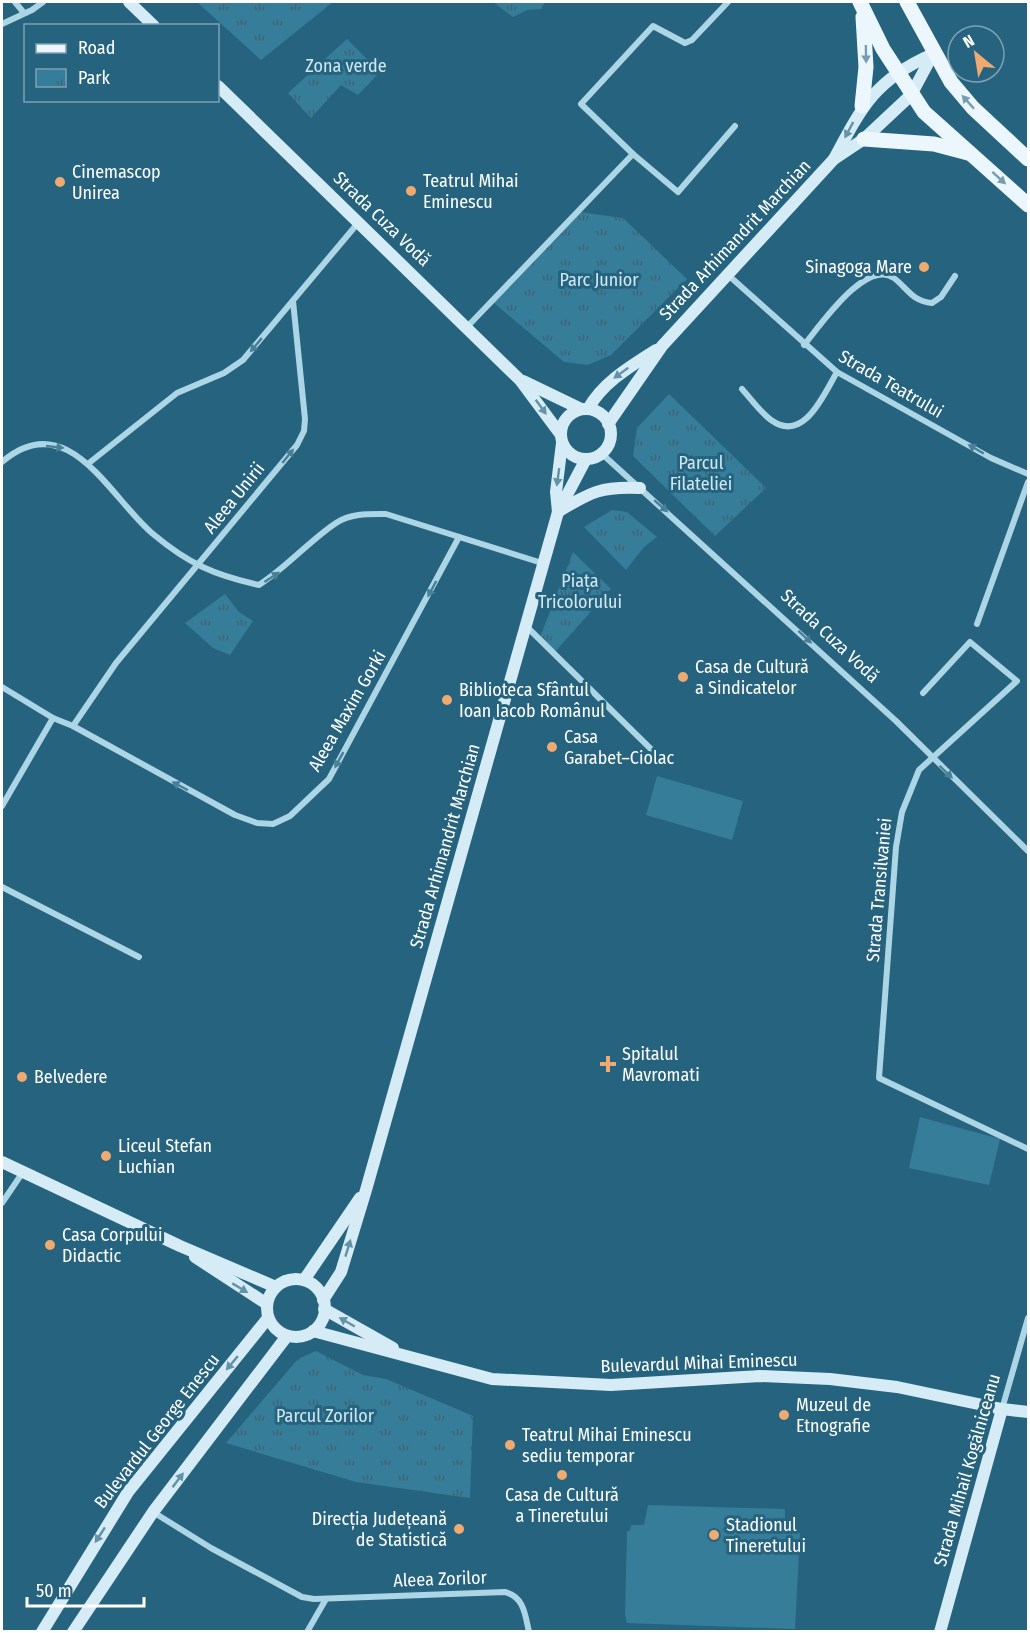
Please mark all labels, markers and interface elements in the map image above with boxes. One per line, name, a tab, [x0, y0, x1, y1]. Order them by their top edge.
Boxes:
legend	[24, 24, 219, 102]
north arrow	[946, 24, 1006, 84]
text: N	[960, 31, 978, 52]
text: Road	[78, 37, 115, 59]
one-way arrow	[861, 45, 871, 64]
park label: Zona verde	[305, 55, 387, 77]
text: Park	[78, 67, 111, 89]
one-way arrow	[962, 95, 975, 110]
one-way arrow	[844, 122, 854, 139]
street label: Strada Arhimandrit Marchian	[655, 155, 815, 325]
place label: Cinemascop Unirea	[72, 161, 161, 204]
street label: Strada Cuza Vodă	[329, 167, 435, 271]
place label: Teatrul Mihai Eminescu	[423, 170, 519, 213]
one-way arrow	[991, 171, 1006, 184]
marker: Cinemascop Unirea	[53, 175, 67, 189]
marker: Teatrul Mihai Eminescu	[404, 184, 418, 198]
place label: Sinagoga Mare	[805, 256, 912, 278]
marker: Sinagoga Mare	[917, 260, 931, 274]
park label: Parc Junior	[559, 269, 639, 291]
one-way arrow	[249, 337, 262, 353]
street label: Strada Teatrului	[835, 345, 947, 423]
one-way arrow	[614, 367, 629, 379]
one-way arrow	[534, 400, 546, 415]
one-way arrow	[46, 442, 65, 452]
one-way arrow	[968, 444, 984, 455]
one-way arrow	[281, 449, 294, 464]
park label: Parcul Filateliei	[670, 452, 732, 495]
street label: Aleea Unirii	[199, 458, 269, 538]
one-way arrow	[553, 468, 562, 487]
one-way arrow	[653, 499, 668, 512]
park label: Piața Tricolorului	[538, 570, 622, 613]
one-way arrow	[264, 571, 280, 582]
one-way arrow	[427, 581, 437, 598]
street label: Strada Cuza Vodă	[776, 585, 884, 687]
one-way arrow	[797, 630, 812, 644]
street label: Aleea Maxim Gorki	[303, 647, 391, 775]
place label: Casa de Cultură a Sindicatelor	[695, 656, 809, 699]
marker: Casa de Cultură a Sindicatelor	[676, 670, 690, 684]
place label: Biblioteca Sfântul Ioan Iacob Românul	[459, 679, 605, 722]
marker: Biblioteca Sfântul Ioan Iacob Românul	[440, 693, 454, 707]
place label: Casa Garabet–Ciolac	[564, 726, 674, 769]
marker: Casa Garabet–Ciolac	[545, 740, 559, 754]
street label: Strada Arhimandrit Marchian	[405, 741, 485, 951]
one-way arrow	[334, 752, 344, 769]
one-way arrow	[938, 765, 953, 779]
one-way arrow	[172, 781, 189, 791]
street label: Strada Transilvaniei	[862, 817, 896, 963]
place label: Spitalul Mavromati	[622, 1043, 700, 1086]
marker: Spitalul Mavromati	[599, 1055, 617, 1073]
place label: Belvedere	[34, 1066, 107, 1088]
marker: Belvedere	[15, 1070, 29, 1084]
place label: Liceul Stefan Luchian	[118, 1135, 212, 1178]
marker: Liceul Stefan Luchian	[99, 1149, 113, 1163]
place label: Casa Corpului Didactic	[62, 1224, 163, 1267]
marker: Casa Corpului Didactic	[43, 1238, 57, 1252]
one-way arrow	[344, 1239, 353, 1257]
one-way arrow	[232, 1282, 248, 1293]
one-way arrow	[338, 1317, 355, 1327]
street label: Bulevardul George Enescu	[90, 1349, 224, 1513]
street label: Bulevardul Mihai Eminescu	[600, 1349, 798, 1377]
one-way arrow	[225, 1355, 238, 1371]
street label: Strada Mihail Kogălniceanu	[929, 1371, 1005, 1569]
place label: Muzeul de Etnografie	[796, 1394, 871, 1437]
park label: Parcul Zorilor	[276, 1405, 375, 1427]
marker: Muzeul de Etnografie	[777, 1408, 791, 1422]
place label: Teatrul Mihai Eminescu sediu temporar	[522, 1424, 692, 1467]
marker: Teatrul Mihai Eminescu sediu temporar	[503, 1438, 517, 1452]
marker: Casa de Cultură a Tineretului	[555, 1468, 569, 1482]
one-way arrow	[171, 1472, 183, 1487]
place label: Casa de Cultură a Tineretului	[505, 1484, 619, 1527]
place label: Direcția Județeană de Statistică	[312, 1508, 447, 1551]
place label: Stadionul Tineretului	[726, 1514, 806, 1557]
marker: Direcția Județeană de Statistică	[452, 1522, 466, 1536]
one-way arrow	[95, 1526, 106, 1543]
marker: Stadionul Tineretului	[707, 1528, 721, 1542]
street label: Aleea Zorilor	[393, 1566, 488, 1592]
scale bar	[27, 1570, 144, 1608]
text: 50 m	[36, 1580, 72, 1602]

